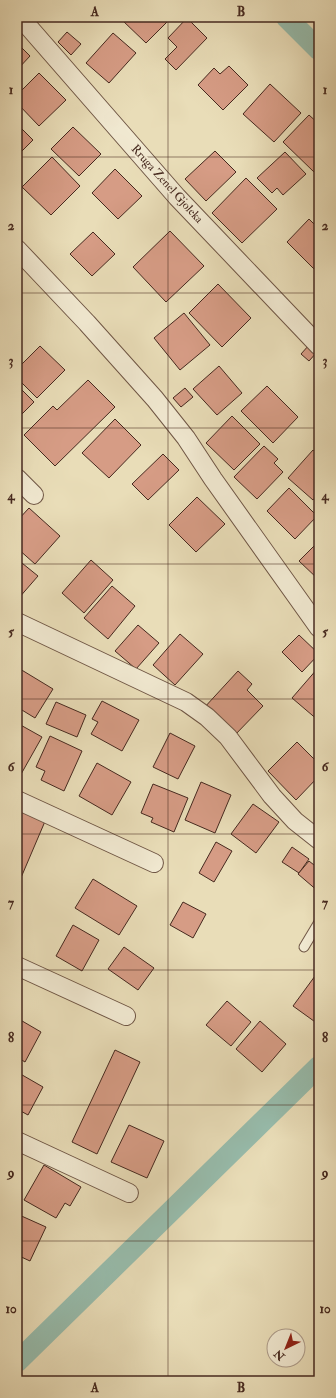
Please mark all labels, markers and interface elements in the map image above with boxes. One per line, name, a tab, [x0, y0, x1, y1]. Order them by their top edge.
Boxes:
text: A	[90, 4, 100, 20]
text: B	[237, 4, 245, 20]
text: 1	[9, 82, 14, 98]
text: 1	[323, 82, 328, 98]
street label: Rruga Zenel Gjoleka	[128, 142, 207, 227]
text: 2	[8, 218, 15, 234]
text: 2	[322, 218, 329, 234]
text: 3	[9, 353, 14, 369]
text: 3	[323, 353, 328, 369]
text: 4	[6, 488, 15, 504]
text: 4	[320, 488, 329, 504]
text: 5	[8, 624, 14, 640]
text: 5	[322, 624, 328, 640]
text: 6	[8, 759, 16, 775]
text: 6	[322, 759, 330, 775]
text: 7	[8, 895, 15, 911]
text: 7	[322, 895, 329, 911]
text: 8	[8, 1030, 14, 1046]
text: 8	[322, 1030, 328, 1046]
text: 9	[6, 1165, 15, 1181]
text: 9	[320, 1165, 329, 1181]
text: 10	[5, 1301, 17, 1317]
text: 10	[319, 1301, 331, 1317]
north arrow	[266, 1328, 306, 1368]
text: N	[271, 1346, 288, 1364]
text: A	[90, 1380, 100, 1396]
text: B	[237, 1380, 245, 1396]

